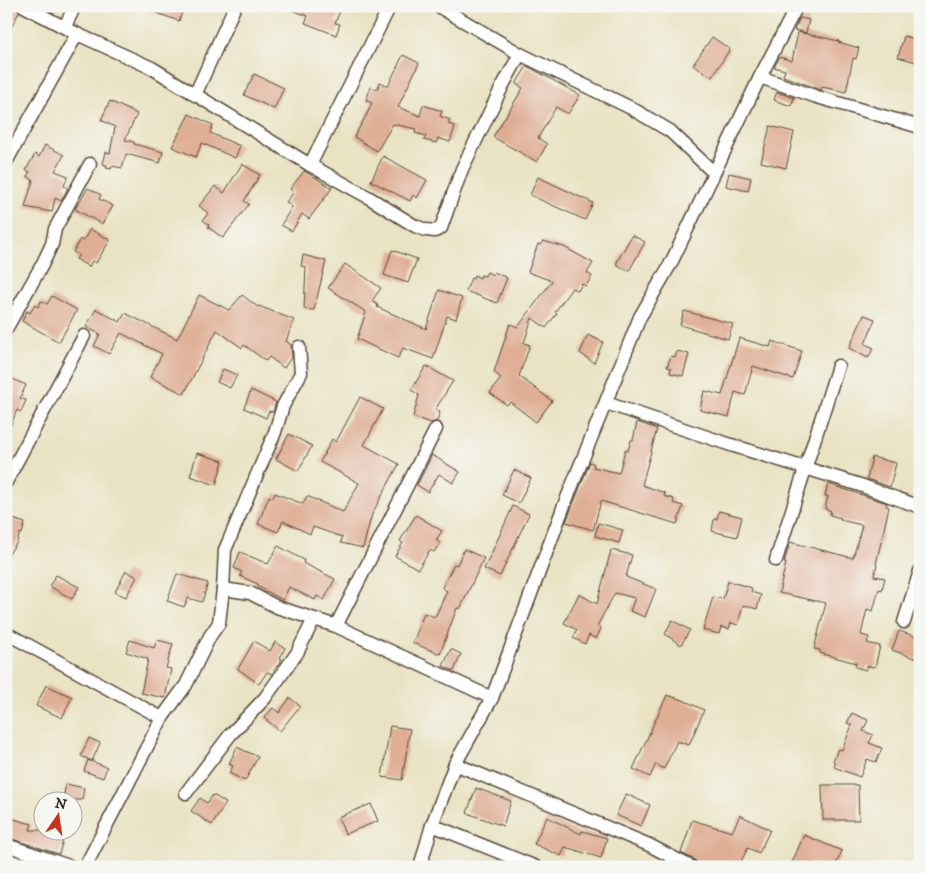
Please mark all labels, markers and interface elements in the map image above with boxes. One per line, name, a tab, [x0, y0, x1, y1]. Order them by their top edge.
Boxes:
north arrow	[32, 790, 82, 840]
text: N	[53, 794, 69, 814]

